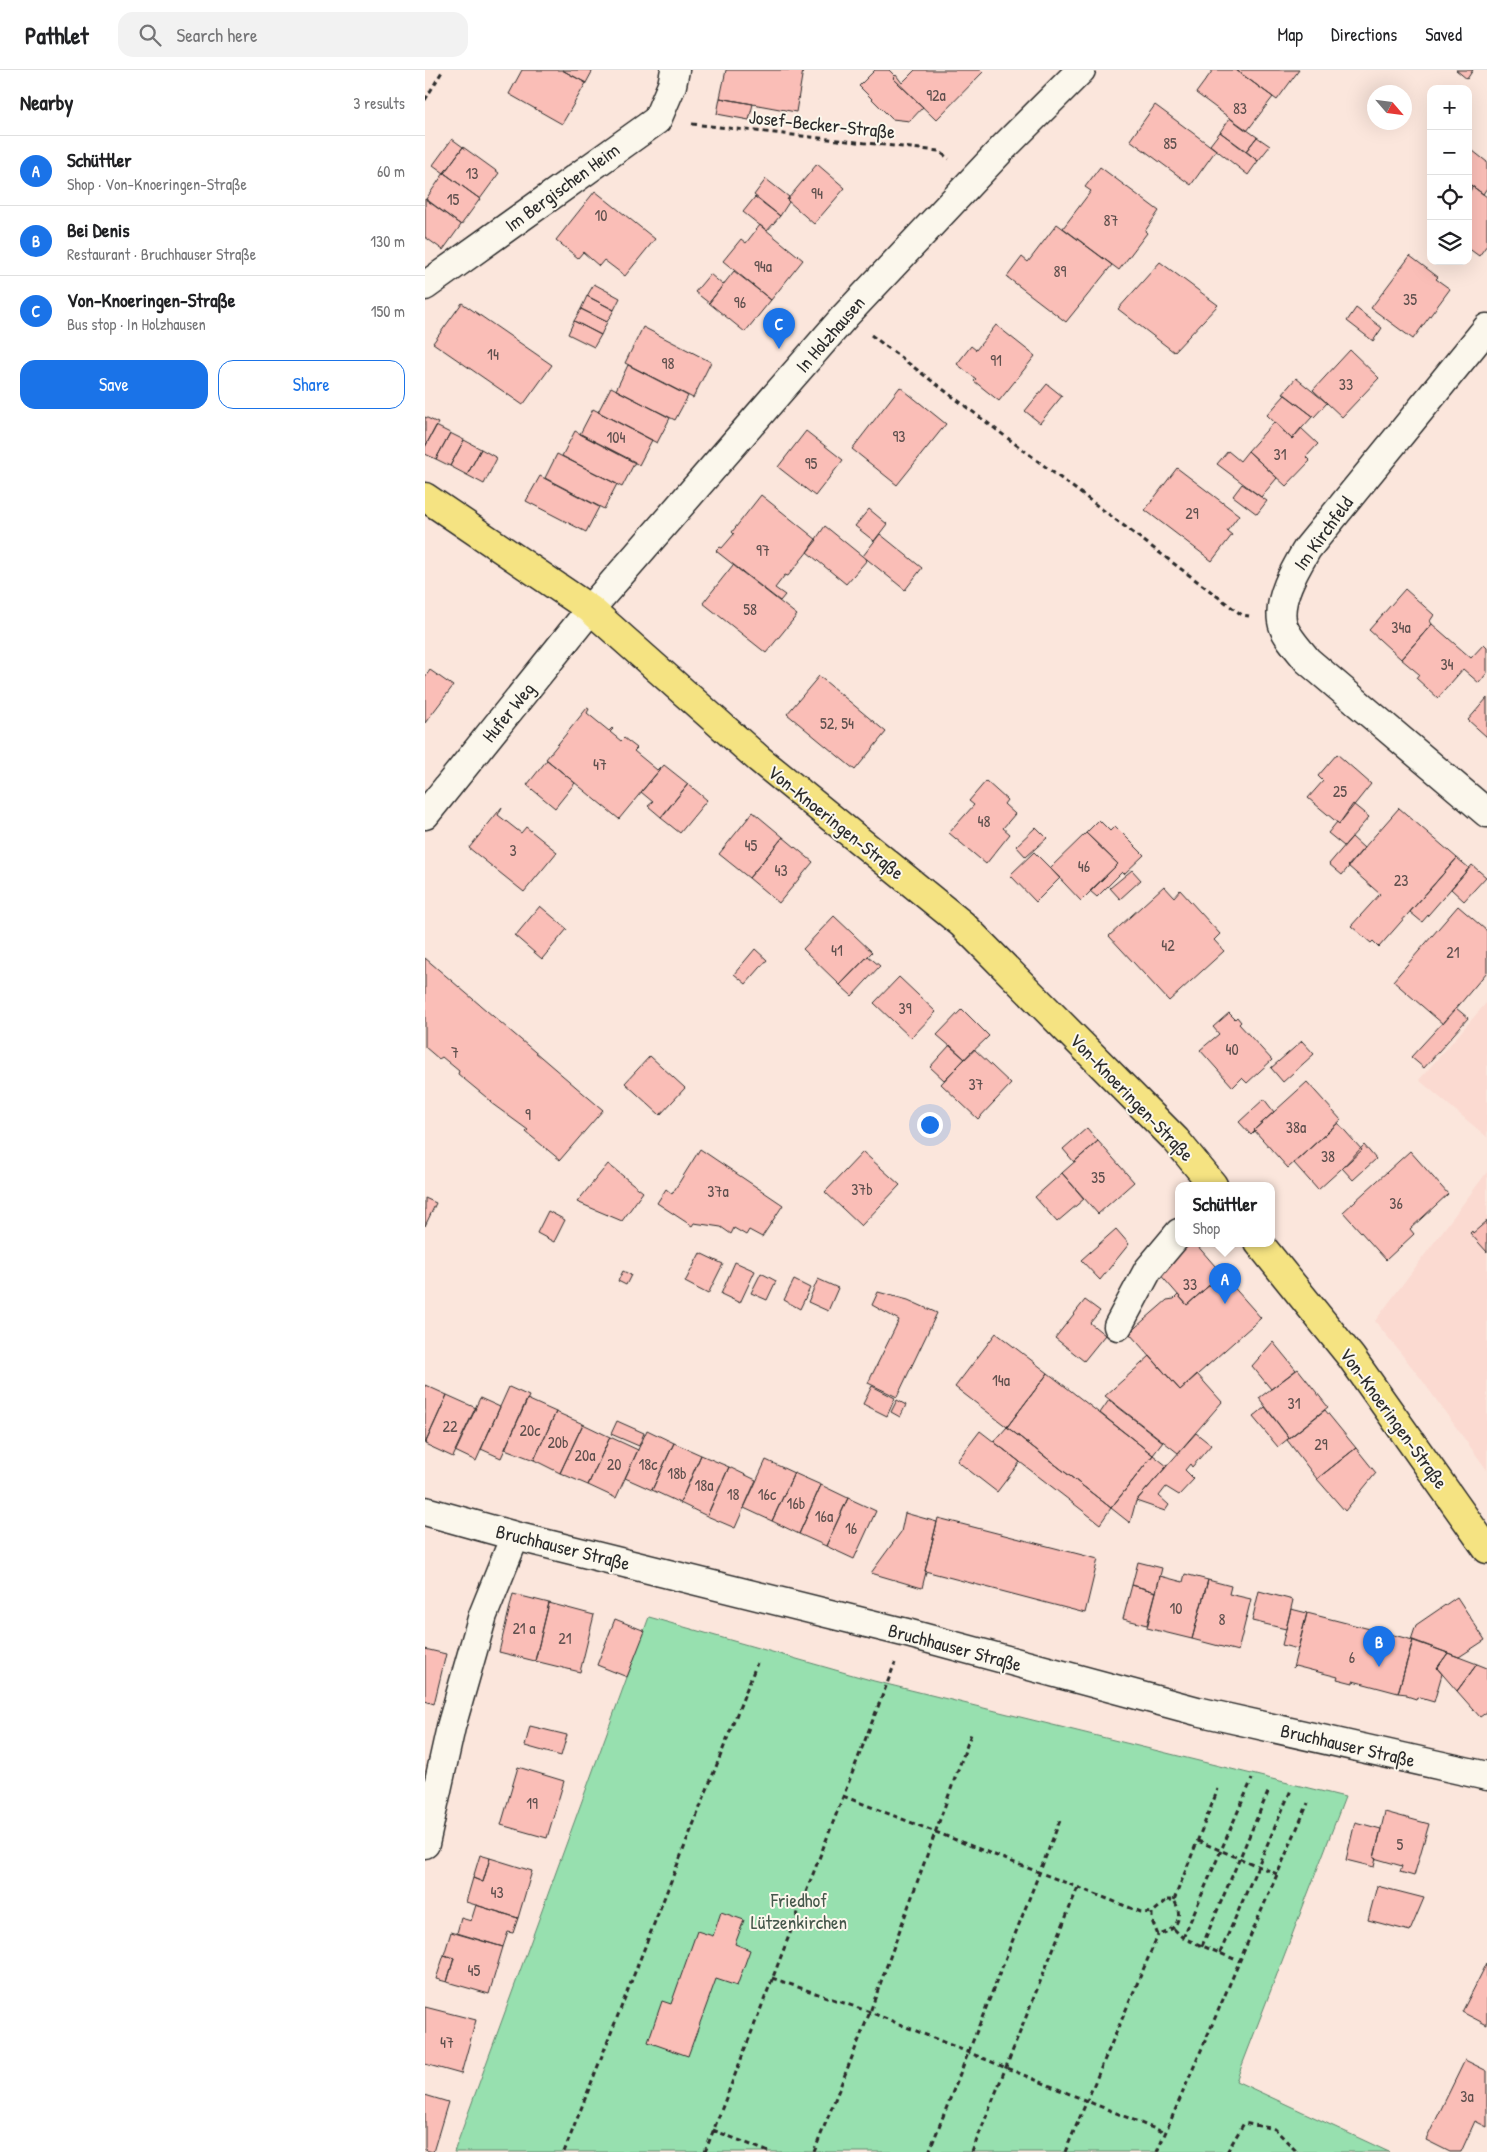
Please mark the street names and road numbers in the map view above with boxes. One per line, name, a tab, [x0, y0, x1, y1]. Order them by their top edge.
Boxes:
street label: Josef-Becker-Straße	[748, 103, 897, 145]
street label: Im Bergischen Heim	[499, 137, 625, 237]
street label: In Holzhausen	[789, 290, 871, 378]
street label: Im Kirchfeld	[1287, 490, 1359, 575]
street label: Hufer Weg	[476, 677, 540, 747]
street label: Von-Knoeringen-Straße	[762, 759, 910, 885]
street label: Von-Knoeringen-Straße	[1064, 1027, 1200, 1167]
street label: Von-Knoeringen-Straße	[1334, 1342, 1454, 1494]
street label: Bruchhauser Straße	[493, 1518, 633, 1576]
street label: Bruchhauser Straße	[885, 1617, 1025, 1677]
street label: Bruchhauser Straße	[1278, 1717, 1418, 1773]

